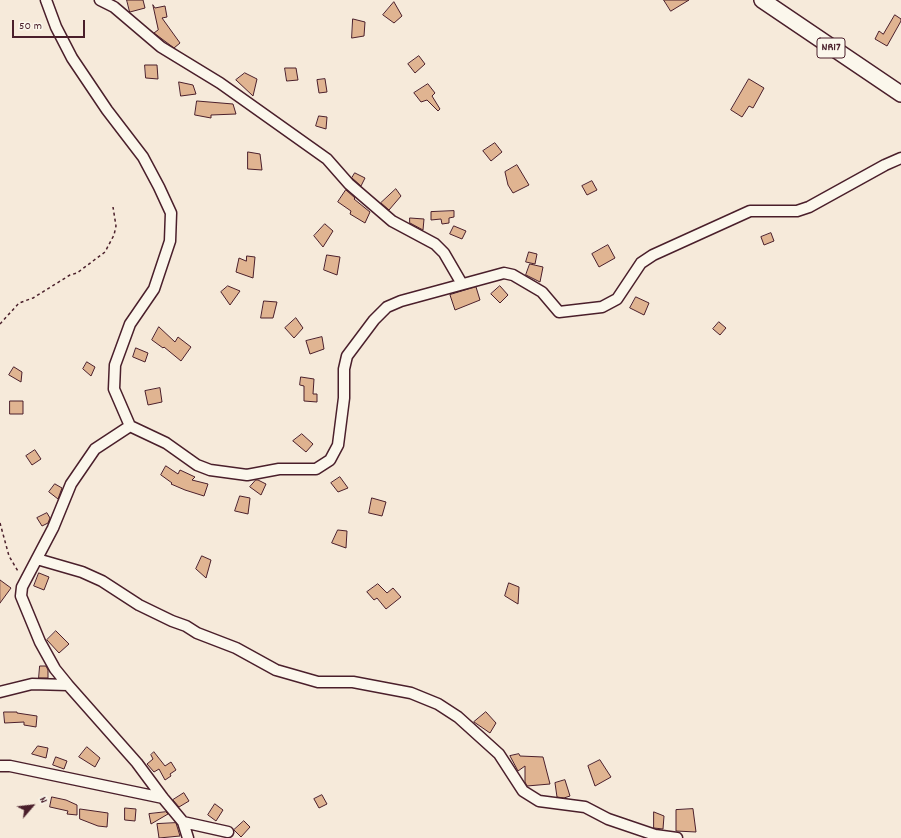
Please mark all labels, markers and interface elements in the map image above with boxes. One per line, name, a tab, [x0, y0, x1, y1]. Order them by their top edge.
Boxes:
scale bar	[14, 12, 87, 38]
text: 50 m	[19, 18, 42, 35]
road number: NR17	[817, 38, 845, 58]
north arrow	[12, 786, 52, 826]
text: N	[34, 794, 51, 807]

